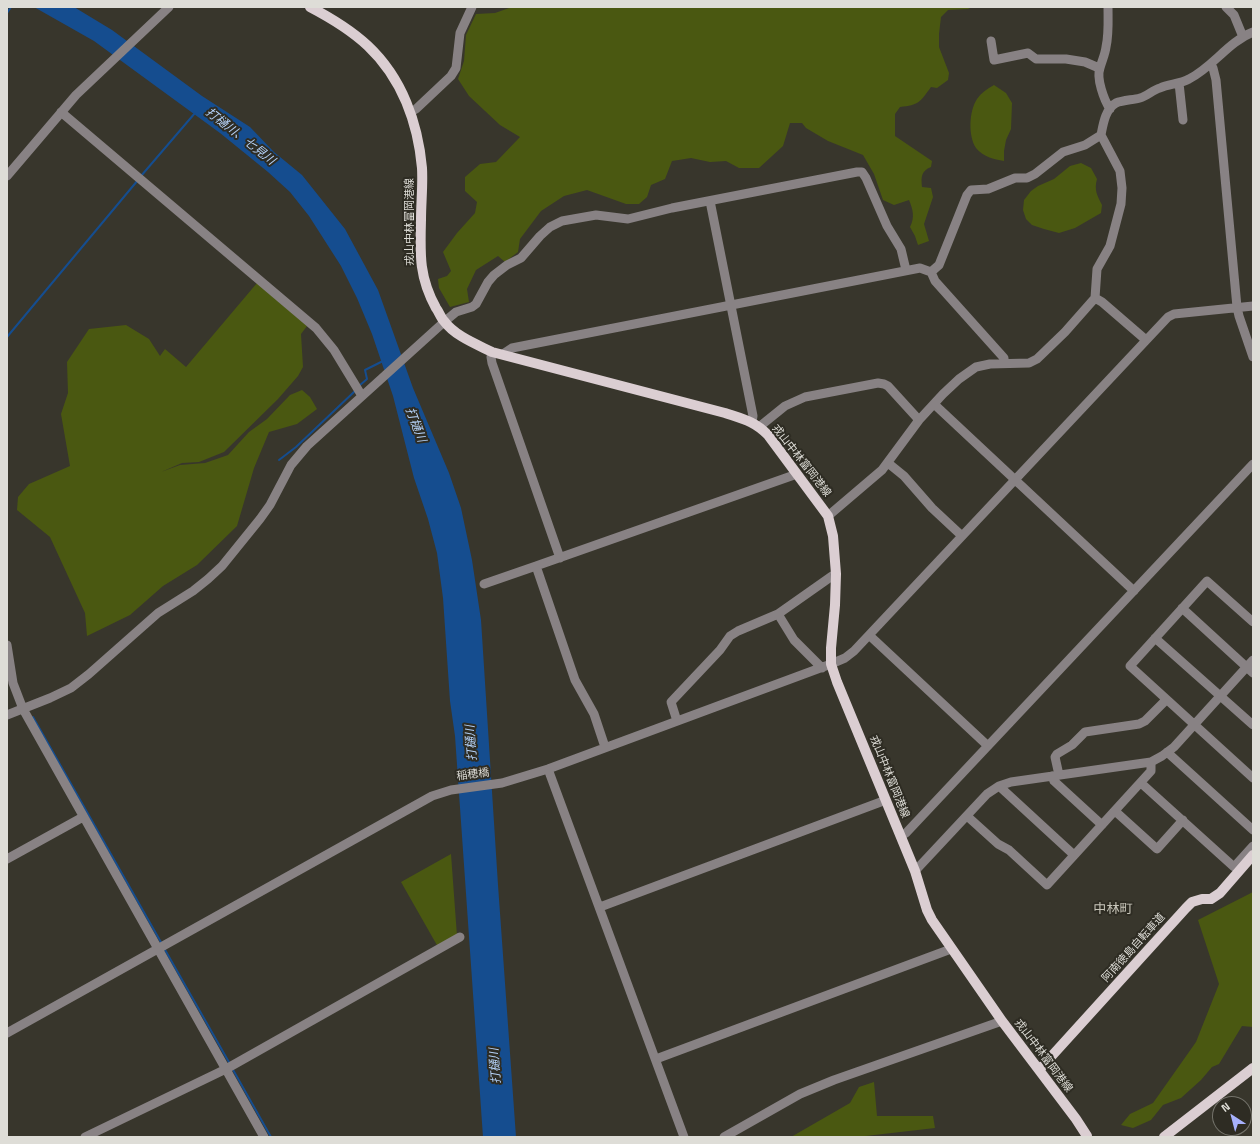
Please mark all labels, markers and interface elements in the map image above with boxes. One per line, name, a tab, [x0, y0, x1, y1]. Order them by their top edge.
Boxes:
water label: 打樋川、七見川	[202, 105, 278, 169]
street label: 戎山中林富岡港線	[403, 178, 417, 266]
water label: 打樋川	[402, 406, 428, 444]
street label: 戎山中林富岡港線	[769, 422, 833, 500]
water label: 打樋川	[464, 725, 480, 761]
street label: 戎山中林富岡港線	[866, 734, 912, 820]
street label: 稲穂橋	[456, 766, 490, 784]
district label: 中林町	[1094, 902, 1132, 918]
street label: 阿南徳島自転車道	[1100, 911, 1168, 985]
street label: 戎山中林富岡港線	[1011, 1017, 1075, 1095]
water label: 打樋川	[488, 1048, 504, 1084]
north arrow	[1212, 1096, 1252, 1136]
text: N	[1218, 1098, 1233, 1116]

